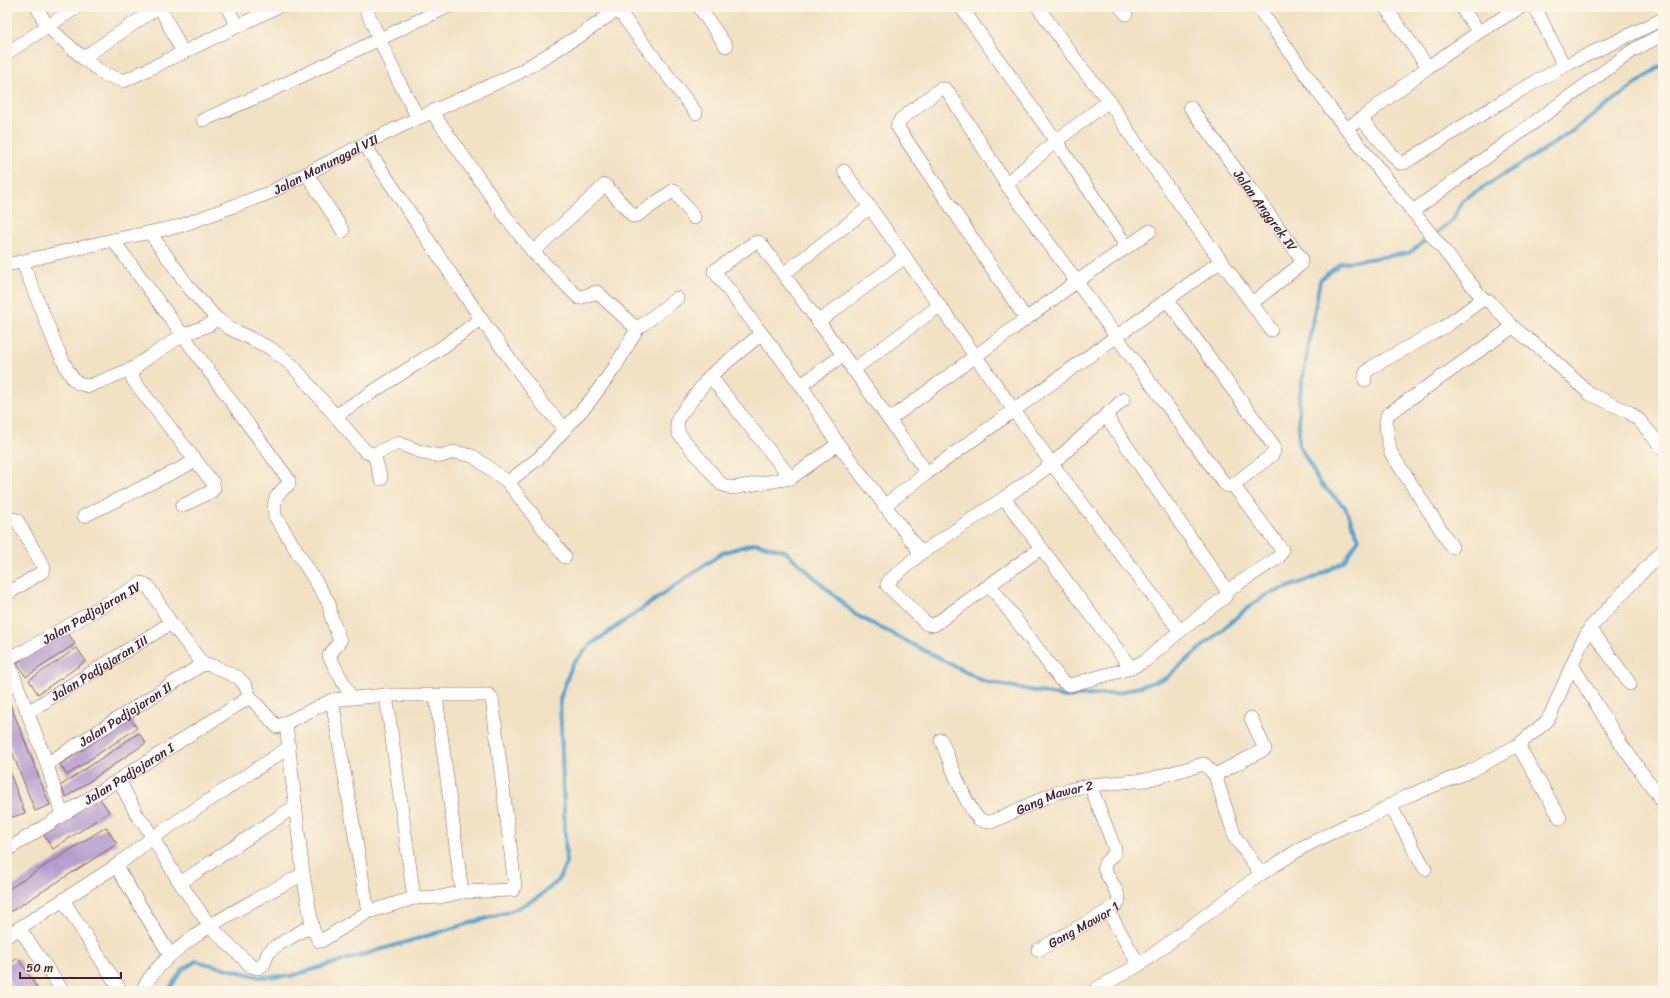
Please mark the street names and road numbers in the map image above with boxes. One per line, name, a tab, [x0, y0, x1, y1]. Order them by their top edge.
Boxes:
street label: Jalan Manunggal VII	[268, 127, 382, 201]
street label: Jalan Anggrek IV	[1227, 163, 1304, 256]
street label: Jalan Padjajaran IV	[37, 574, 145, 651]
street label: Jalan Padjajaran III	[45, 628, 153, 707]
street label: Jalan Padjajaran II	[73, 675, 177, 753]
street label: Jalan Padjajaran I	[78, 736, 179, 811]
street label: Gang Mawar 2	[1012, 773, 1096, 821]
street label: Gang Mawar 1	[1043, 895, 1124, 954]

